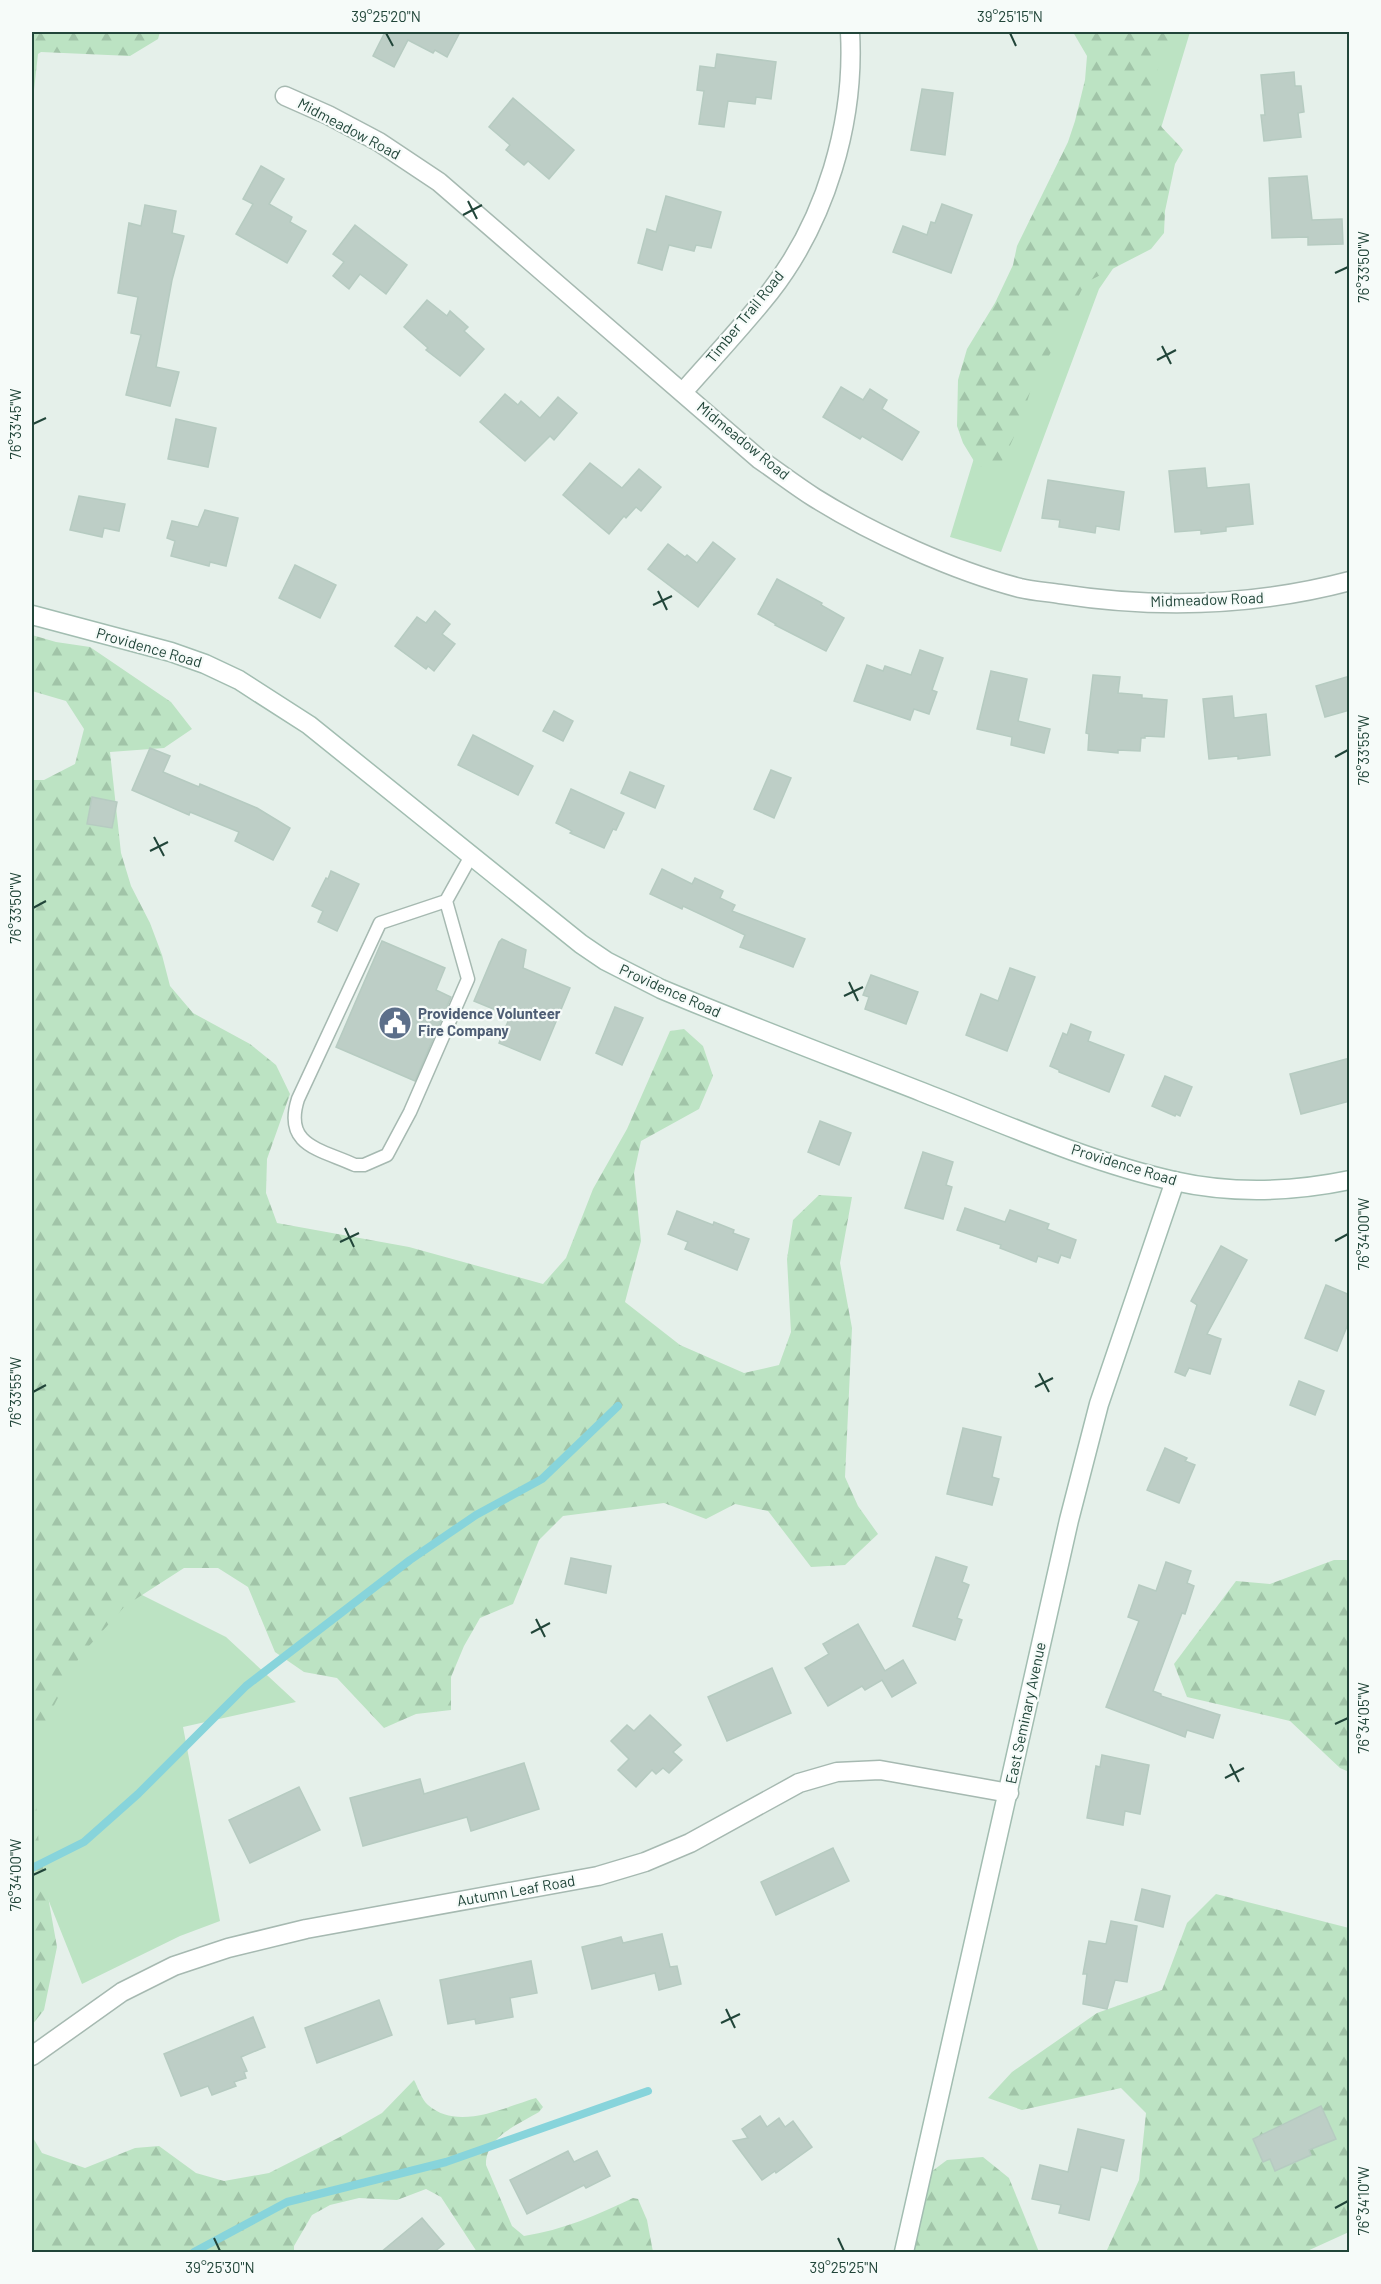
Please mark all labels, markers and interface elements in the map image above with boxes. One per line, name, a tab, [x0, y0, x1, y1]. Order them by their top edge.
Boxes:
text: 39°25'20"N	[351, 7, 421, 25]
text: 39°25'15"N	[977, 7, 1043, 25]
street label: Midmeadow Road	[295, 93, 404, 163]
text: 76°33'50"W	[1354, 231, 1372, 303]
street label: Timber Trail Road	[702, 267, 787, 366]
text: 76°33'45"W	[6, 389, 24, 459]
street label: Midmeadow Road	[694, 397, 793, 483]
street label: Midmeadow Road	[1150, 588, 1264, 610]
street label: Providence Road	[94, 623, 204, 671]
text: 76°33'55"W	[1354, 715, 1372, 785]
text: 76°33'50"W	[6, 872, 24, 944]
street label: Providence Road	[617, 960, 724, 1021]
place label: Providence Volunteer Fire Company	[418, 1004, 561, 1039]
public building icon: Providence Volunteer Fire Company	[377, 1005, 413, 1041]
street label: Providence Road	[1069, 1139, 1179, 1189]
text: 76°34'00"W	[1354, 1198, 1372, 1270]
text: 76°33'55"W	[6, 1357, 24, 1427]
street label: East Seminary Avenue	[1001, 1640, 1049, 1785]
text: 76°34'05"W	[1354, 1682, 1372, 1754]
text: 76°34'00"W	[6, 1839, 24, 1911]
street label: Autumn Leaf Road	[455, 1871, 576, 1909]
text: 76°34'10"W	[1354, 2166, 1372, 2236]
text: 39°25'30"N	[185, 2258, 255, 2276]
text: 39°25'25"N	[810, 2258, 878, 2276]

